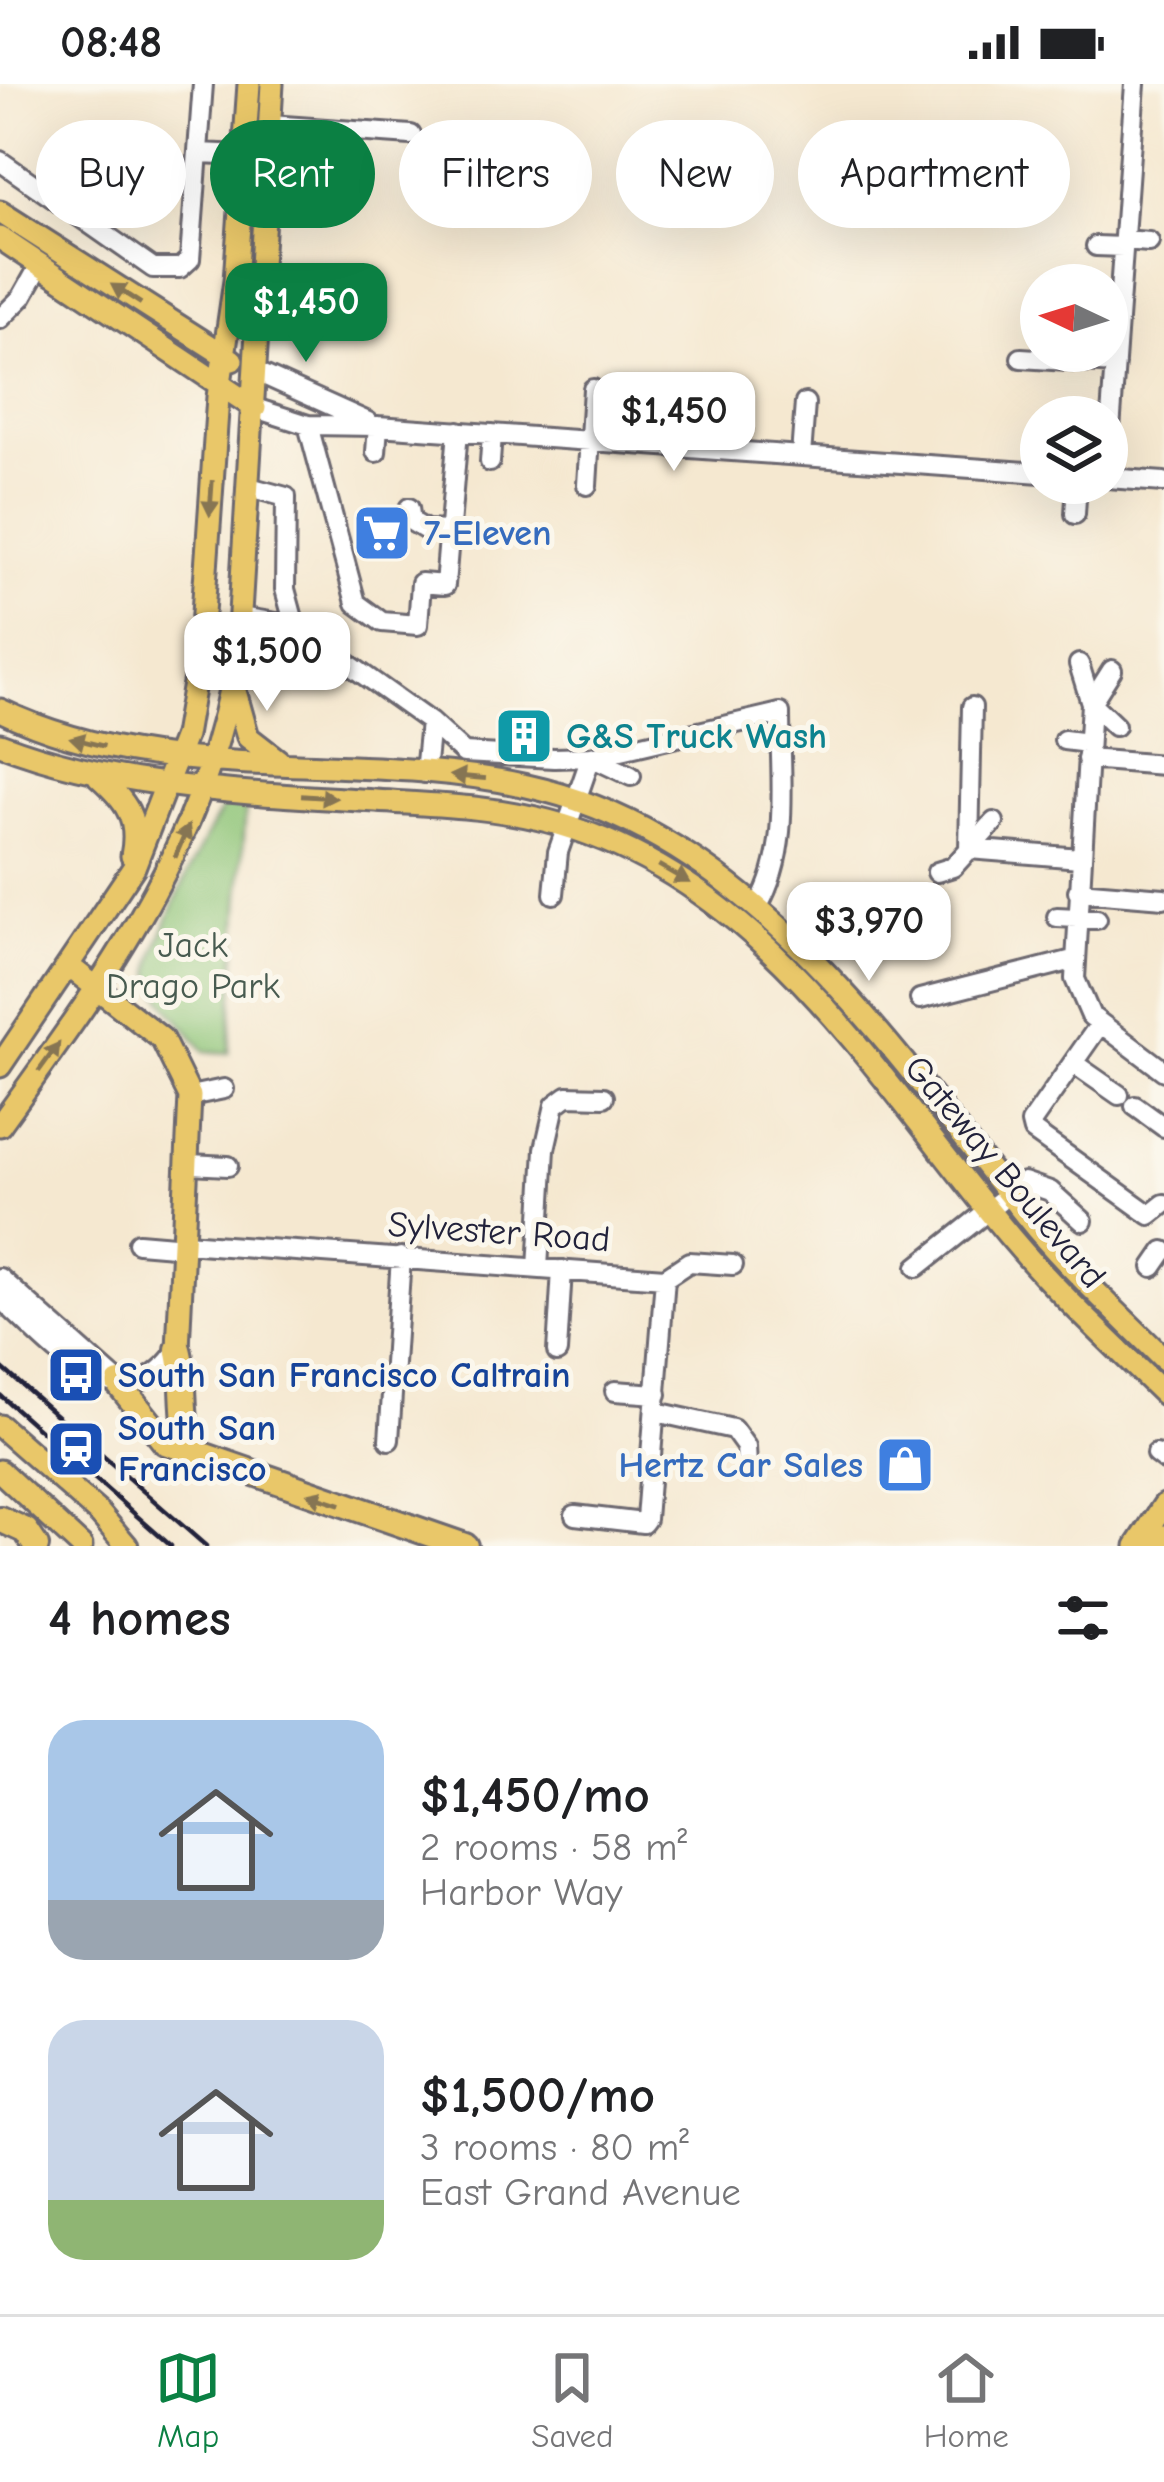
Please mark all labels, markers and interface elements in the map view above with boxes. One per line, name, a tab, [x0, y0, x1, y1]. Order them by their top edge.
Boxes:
text: 08:48	[60, 16, 162, 68]
chip: Buy	[36, 120, 186, 228]
chip: Rent	[210, 120, 375, 228]
chip: Filters	[399, 120, 592, 228]
chip: New	[616, 120, 774, 228]
chip: Apartment	[798, 120, 1070, 228]
pin: $1,450	[208, 263, 404, 365]
north arrow	[1020, 264, 1128, 372]
map controls	[1020, 264, 1128, 504]
text: $1,450	[252, 279, 360, 324]
one-way arrow	[110, 283, 143, 305]
pin: $1,450	[576, 372, 772, 474]
text: $1,450	[620, 388, 728, 433]
button: layers	[1020, 396, 1128, 504]
one-way arrow	[201, 480, 220, 518]
supermarket icon: 7-Eleven	[351, 502, 413, 564]
place label: 7-Eleven	[424, 513, 551, 554]
pin: $1,500	[169, 612, 365, 714]
text: $1,500	[211, 628, 323, 673]
building icon: G&S Truck Wash	[493, 705, 555, 767]
place label: G&S Truck Wash	[566, 716, 827, 757]
one-way arrow	[69, 732, 106, 751]
one-way arrow	[449, 767, 486, 786]
one-way arrow	[301, 788, 338, 807]
one-way arrow	[173, 824, 193, 859]
one-way arrow	[657, 862, 691, 883]
pin: $3,970	[771, 882, 967, 984]
text: $3,970	[814, 898, 924, 943]
park label: Jack Drago Park	[106, 925, 281, 1007]
one-way arrow	[37, 1041, 61, 1073]
street label: Gateway Boulevard	[896, 1048, 1114, 1296]
street label: Sylvester Road	[387, 1204, 611, 1260]
bus stop icon: South San Francisco Caltrain	[45, 1344, 107, 1406]
place label: South San Francisco Caltrain	[118, 1355, 571, 1396]
place label: South San Francisco	[118, 1408, 276, 1490]
station icon: South San Francisco	[45, 1418, 107, 1480]
shop icon: Hertz Car Sales	[874, 1434, 936, 1496]
place label: Hertz Car Sales	[618, 1445, 863, 1486]
one-way arrow	[305, 1488, 342, 1507]
icon: filters	[1050, 1585, 1116, 1651]
text: 4 homes	[48, 1589, 231, 1648]
text: $1,450/mo	[420, 1766, 650, 1825]
icon: home	[144, 1768, 288, 1912]
text: 2 rooms · 58 m²	[420, 1825, 687, 1870]
text: Harbor Way	[420, 1870, 623, 1915]
text: $1,500/mo	[420, 2066, 655, 2125]
icon: home	[144, 2068, 288, 2212]
text: 3 rooms · 80 m²	[420, 2125, 689, 2170]
text: East Grand Avenue	[420, 2170, 741, 2215]
tab: Map	[155, 2345, 221, 2455]
tab: Saved	[531, 2345, 614, 2455]
tab: Home	[924, 2345, 1009, 2455]

